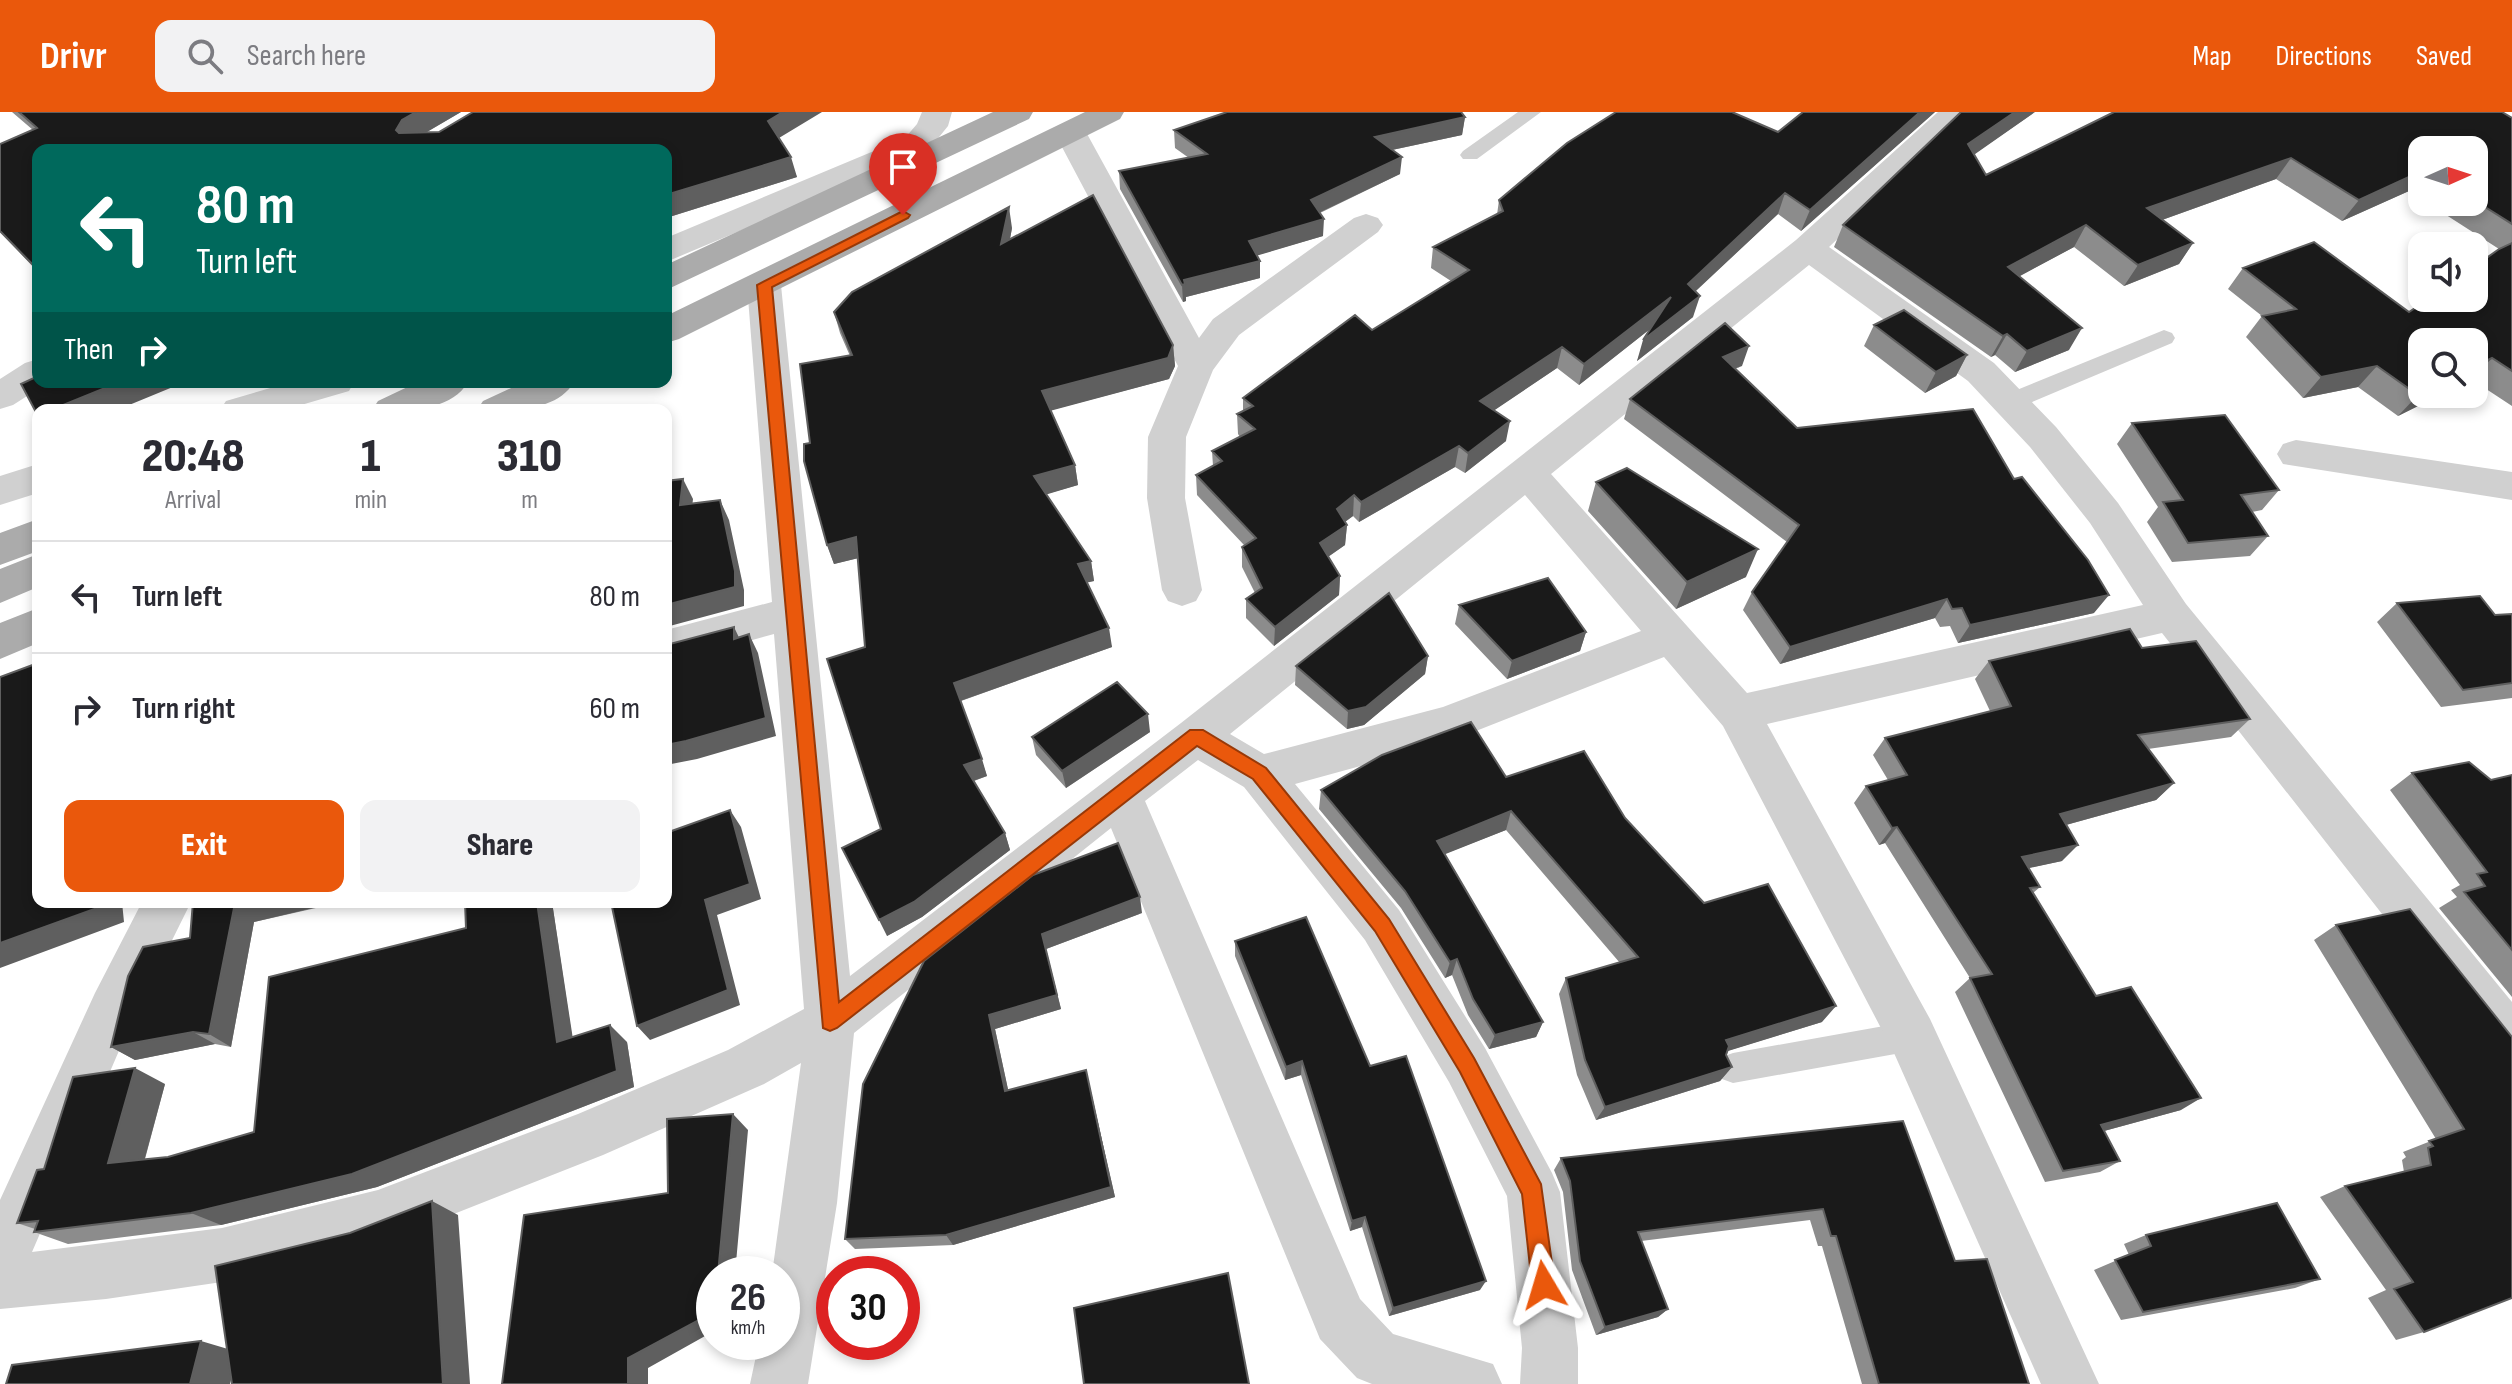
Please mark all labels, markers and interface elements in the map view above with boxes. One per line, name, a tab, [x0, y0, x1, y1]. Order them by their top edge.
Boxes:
search box	[155, 20, 715, 92]
text: Drivr	[40, 34, 107, 79]
icon: search	[183, 34, 227, 78]
text: Search here	[247, 38, 366, 74]
text: Map	[2193, 40, 2232, 73]
text: Directions	[2276, 40, 2372, 73]
text: Saved	[2416, 40, 2472, 73]
pin	[869, 133, 937, 215]
north arrow	[2408, 136, 2488, 216]
map controls	[2408, 136, 2488, 408]
icon: arrive	[881, 145, 925, 189]
text: 80 m	[196, 173, 295, 240]
icon: left	[64, 176, 168, 280]
button: sound	[2408, 232, 2488, 312]
text: Turn left	[196, 241, 297, 284]
icon: right	[130, 328, 174, 372]
button: search	[2408, 328, 2488, 408]
text: Then	[64, 332, 114, 368]
text: 20:48	[142, 428, 245, 485]
text: 1	[361, 428, 381, 485]
text: 310	[497, 428, 562, 485]
text: Arrival	[165, 485, 221, 516]
text: min	[354, 485, 387, 516]
text: m	[521, 485, 538, 516]
icon: left	[64, 575, 108, 619]
text: Turn left	[132, 579, 222, 615]
text: 80 m	[589, 579, 640, 615]
icon: right	[64, 687, 108, 731]
text: Turn right	[132, 691, 235, 727]
text: 60 m	[589, 691, 640, 727]
button: Exit	[64, 800, 344, 892]
button: Share	[360, 800, 640, 892]
position arrow	[1502, 1243, 1586, 1327]
speed limit sign: 30	[816, 1256, 920, 1360]
text: 26	[730, 1274, 766, 1322]
text: km/h	[731, 1316, 765, 1340]

